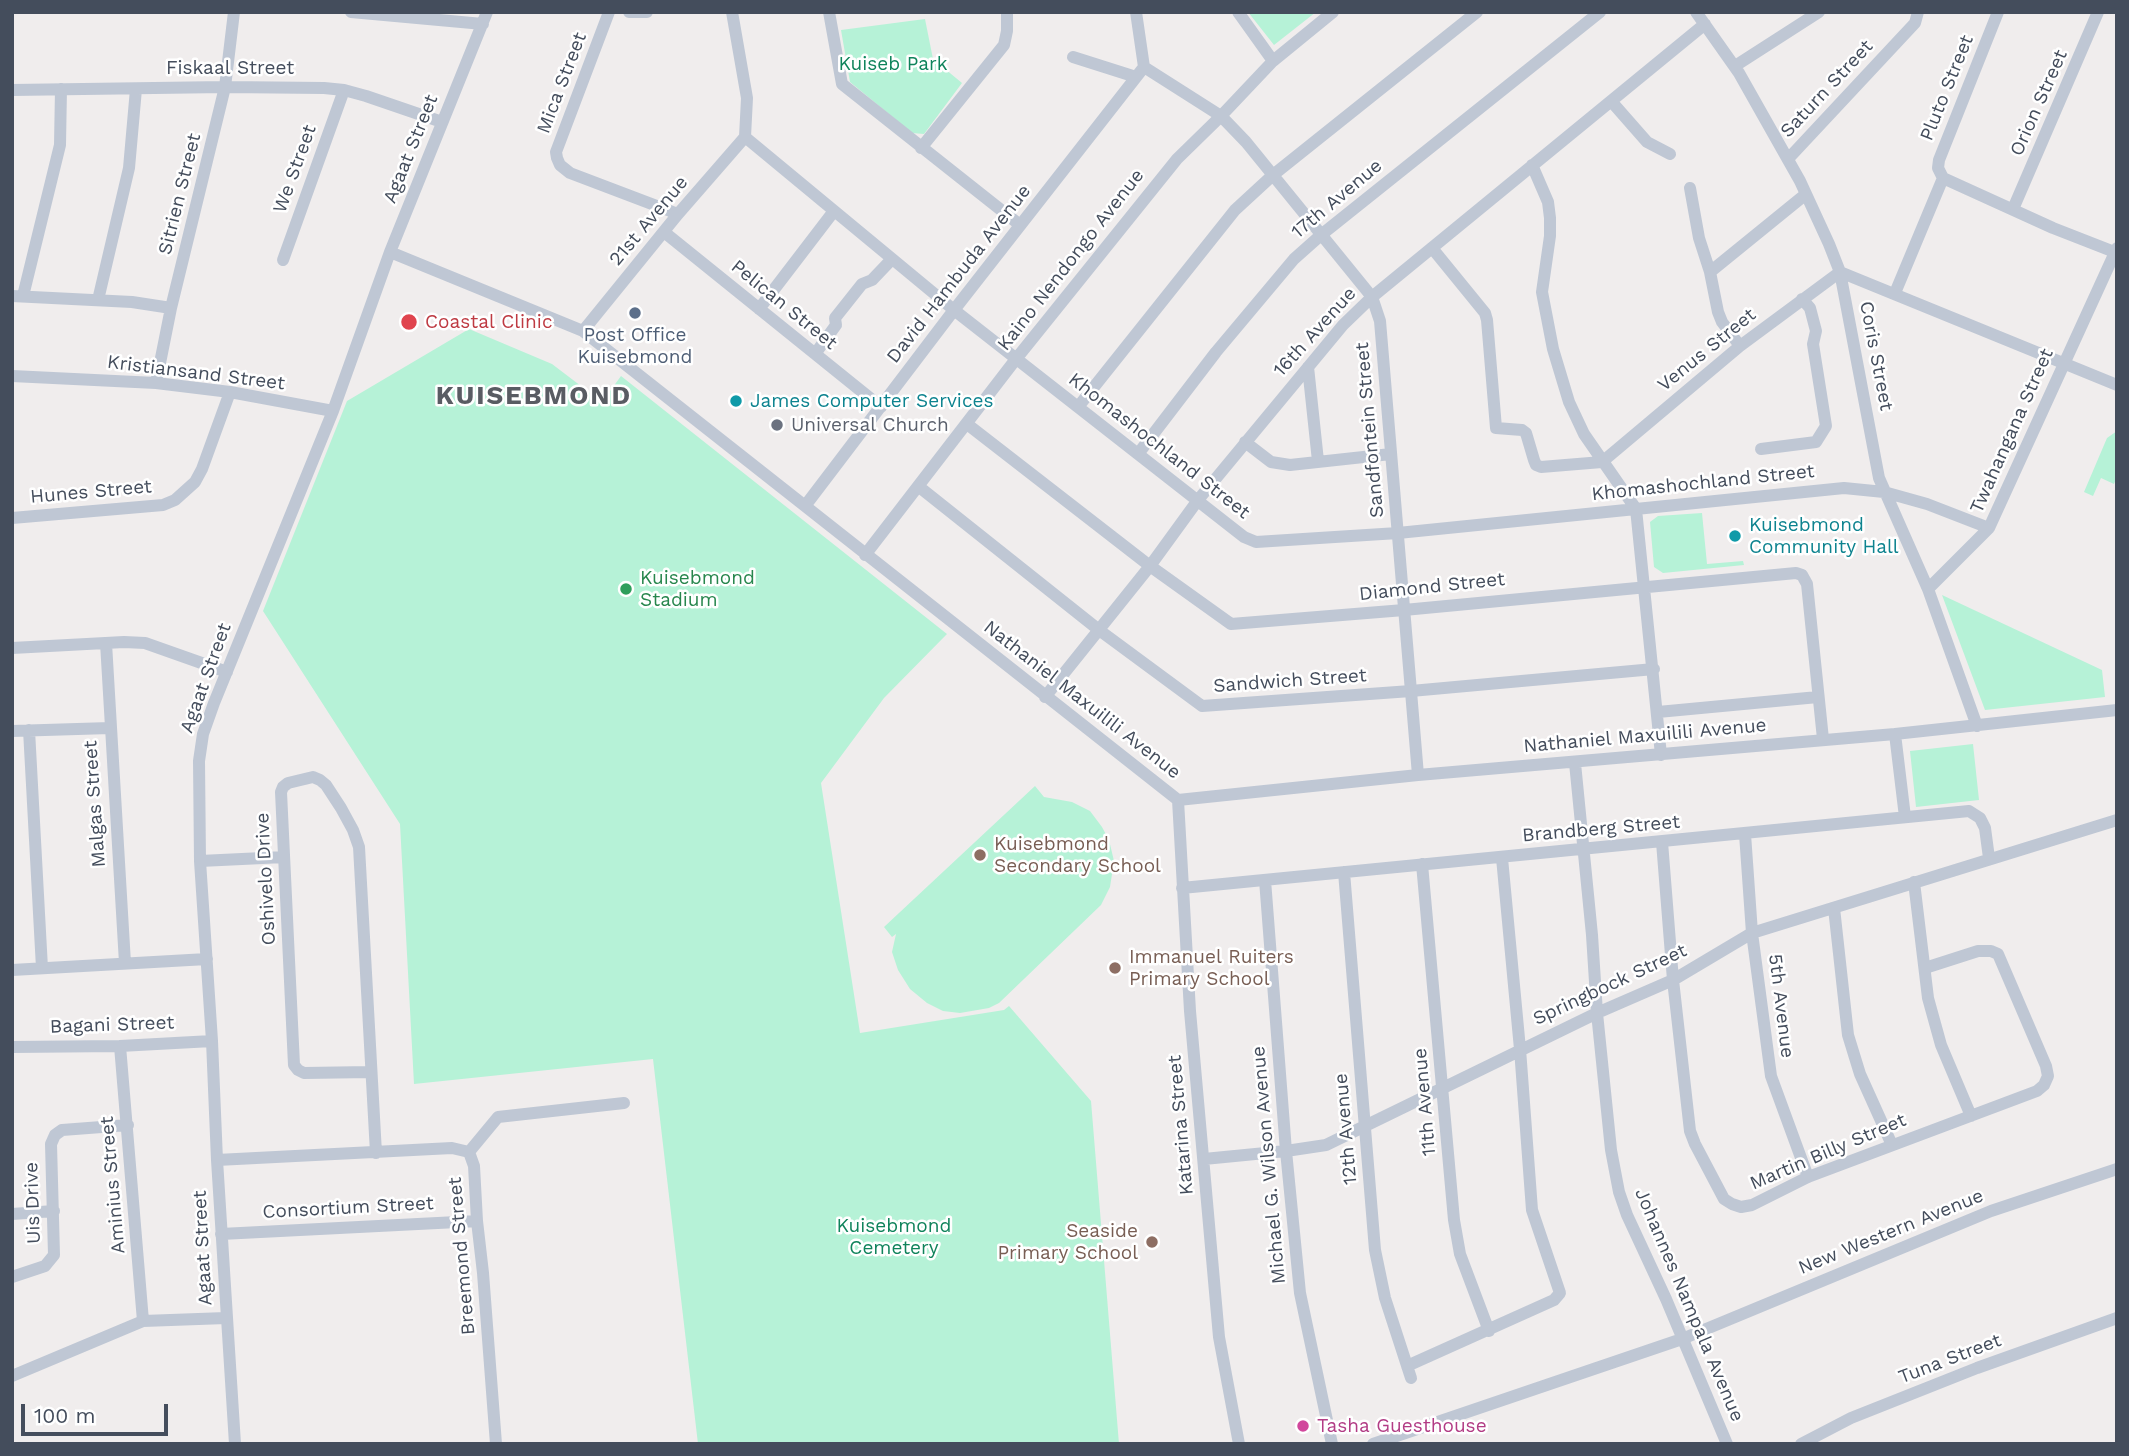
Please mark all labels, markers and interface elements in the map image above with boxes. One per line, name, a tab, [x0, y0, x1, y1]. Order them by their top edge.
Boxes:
street label: Mica Street	[532, 29, 592, 137]
street label: Pluto Street	[1915, 32, 1979, 144]
street label: Saturn Street	[1776, 35, 1878, 143]
street label: Orion Street	[2005, 46, 2073, 160]
park label: Kuiseb Park	[838, 53, 948, 75]
street label: Fiskaal Street	[166, 57, 294, 79]
street label: Agaat Street	[379, 91, 443, 207]
street label: We Street	[269, 122, 321, 216]
street label: Sitrien Street	[154, 131, 206, 257]
street label: 17th Avenue	[1287, 154, 1387, 244]
street label: Kaino Nendongo Avenue	[993, 165, 1149, 355]
street label: 21st Avenue	[605, 171, 693, 271]
street label: David Hambuda Avenue	[882, 180, 1036, 368]
street label: Pelican Street	[726, 255, 842, 355]
street label: 16th Avenue	[1269, 283, 1361, 381]
street label: Coris Street	[1854, 299, 1898, 413]
street label: Venus Street	[1653, 304, 1761, 396]
marker: Post Office Kuisebmond	[627, 305, 643, 321]
place label: Coastal Clinic	[425, 311, 553, 333]
marker: Coastal Clinic	[399, 312, 419, 332]
place label: Post Office Kuisebmond	[578, 324, 692, 368]
street label: Sandfontein Street	[1351, 341, 1389, 519]
street label: Twahangana Street	[1965, 345, 2059, 517]
street label: Kristiansand Street	[106, 351, 286, 395]
street label: Khomashochland Street	[1064, 368, 1254, 524]
district label: KUISEBMOND	[437, 380, 631, 412]
place label: James Computer Services	[750, 390, 994, 412]
marker: James Computer Services	[728, 393, 744, 409]
place label: Universal Church	[791, 414, 949, 436]
marker: Universal Church	[769, 417, 785, 433]
street label: Khomashochland Street	[1590, 460, 1816, 506]
street label: Hunes Street	[29, 475, 153, 509]
place label: Kuisebmond Community Hall	[1749, 514, 1899, 558]
marker: Kuisebmond Community Hall	[1727, 528, 1743, 544]
place label: Kuisebmond Stadium	[640, 567, 755, 611]
street label: Diamond Street	[1358, 568, 1506, 606]
marker: Kuisebmond Stadium	[618, 581, 634, 597]
street label: Nathaniel Maxuilili Avenue	[979, 616, 1185, 784]
street label: Agaat Street	[176, 620, 236, 736]
street label: Sandwich Street	[1213, 664, 1367, 698]
street label: Nathaniel Maxuilili Avenue	[1523, 714, 1767, 758]
street label: Malgas Street	[79, 740, 111, 868]
street label: Brandberg Street	[1521, 811, 1681, 847]
street label: Oshivelo Drive	[251, 812, 281, 946]
place label: Kuisebmond Secondary School	[994, 833, 1161, 877]
marker: Kuisebmond Secondary School	[972, 847, 988, 863]
street label: Springbock Street	[1529, 939, 1691, 1031]
place label: Immanuel Ruiters Primary School	[1129, 946, 1294, 990]
street label: 5th Avenue	[1763, 953, 1799, 1059]
marker: Immanuel Ruiters Primary School	[1107, 960, 1123, 976]
street label: Bagani Street	[49, 1011, 175, 1039]
street label: Michael G. Wilson Avenue	[1247, 1045, 1291, 1285]
street label: 11th Avenue	[1409, 1047, 1441, 1157]
street label: Katarina Street	[1164, 1054, 1198, 1196]
street label: 12th Avenue	[1330, 1072, 1362, 1186]
street label: Martin Billy Street	[1747, 1109, 1909, 1195]
street label: Aminius Street	[96, 1115, 130, 1255]
street label: Uis Drive	[20, 1162, 46, 1244]
street label: Breemond Street	[444, 1176, 480, 1336]
street label: New Western Avenue	[1795, 1184, 1987, 1280]
street label: Johannes Nampala Avenue	[1629, 1185, 1749, 1425]
street label: Agaat Street	[189, 1190, 217, 1306]
street label: Consortium Street	[262, 1192, 434, 1224]
park label: Kuisebmond Cemetery	[837, 1215, 951, 1259]
place label: Seaside Primary School	[998, 1220, 1138, 1264]
marker: Seaside Primary School	[1144, 1234, 1160, 1250]
street label: Tuna Street	[1895, 1329, 2005, 1389]
scale bar	[24, 1390, 172, 1434]
text: 100 m	[34, 1403, 96, 1428]
place label: Tasha Guesthouse	[1317, 1415, 1487, 1437]
marker: Tasha Guesthouse	[1295, 1418, 1311, 1434]

